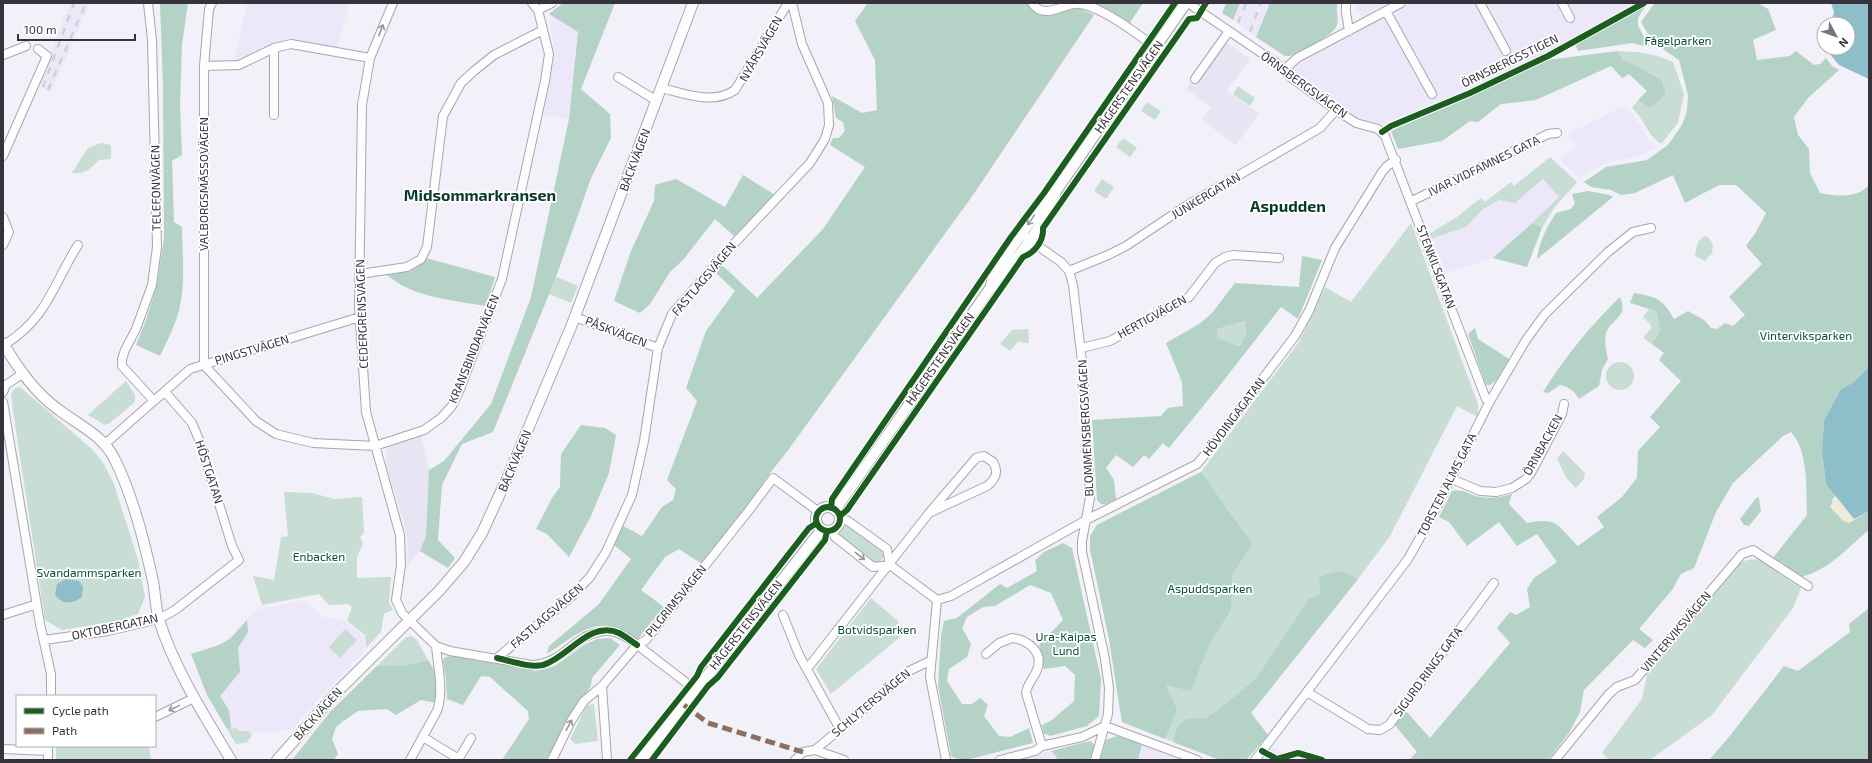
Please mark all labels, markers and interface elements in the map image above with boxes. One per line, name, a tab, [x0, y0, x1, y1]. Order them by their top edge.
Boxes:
street label: NYÅRSVÄGEN	[736, 13, 785, 84]
scale bar	[18, 16, 135, 42]
north arrow	[1816, 16, 1856, 56]
text: 100 m	[24, 22, 56, 36]
one-way arrow	[377, 25, 385, 37]
street label: ÖRNSBERGSSTIGEN	[1459, 31, 1560, 90]
park label: Fågelparken	[1644, 33, 1712, 47]
text: N	[1836, 36, 1851, 50]
street label: HÄGERSTENSVÄGEN	[1091, 37, 1165, 135]
street label: ÖRNSBERGSVÄGEN	[1259, 48, 1351, 120]
street label: VALBORGSMÄSSOVÄGEN	[196, 117, 210, 251]
street label: BÄCKVÄGEN	[616, 126, 652, 193]
street label: IVAR VIDFAMNES GATA	[1426, 132, 1542, 198]
street label: TELEFONVÄGEN	[147, 145, 163, 231]
street label: JUNKERGATAN	[1168, 169, 1243, 221]
district label: Midsommarkransen	[404, 185, 556, 204]
district label: Aspudden	[1250, 196, 1326, 215]
one-way arrow	[1027, 214, 1035, 225]
street label: STENKILSGATAN	[1415, 223, 1459, 310]
street label: FASTLAGSVÄGEN	[668, 239, 738, 318]
street label: CEDERGRENSVÄGEN	[352, 259, 370, 369]
street label: HERTIGVÄGEN	[1115, 291, 1188, 341]
street label: KRANSBINDARVÄGEN	[445, 292, 501, 405]
street label: HÄGERSTENSVÄGEN	[902, 309, 976, 407]
street label: PÅSKVÄGEN	[584, 313, 649, 349]
park label: Vinterviksparken	[1760, 328, 1852, 342]
street label: PINGSTVÄGEN	[213, 331, 291, 367]
street label: BLOMMENSBERGSVÄGEN	[1074, 359, 1096, 497]
street label: HÖVDINGAGATAN	[1199, 375, 1267, 458]
street label: ÖRNBACKEN	[1520, 411, 1565, 478]
street label: BÄCKVÄGEN	[495, 428, 533, 494]
street label: TORSTEN ALMS GATA	[1414, 430, 1479, 539]
street label: HÖSTGATAN	[193, 438, 227, 505]
park label: Enbacken	[293, 549, 345, 563]
one-way arrow	[854, 552, 865, 561]
street label: PILGRIMSVÄGEN	[642, 562, 709, 639]
park label: Svandammsparken	[37, 565, 141, 579]
street label: HÄGERSTENSVÄGEN	[706, 577, 785, 672]
street label: FASTLAGSVÄGEN	[507, 580, 586, 651]
park label: Aspuddsparken	[1168, 581, 1252, 595]
street label: VINTERVIKSVÄGEN	[1637, 588, 1713, 675]
street label: OKTOBERGATAN	[70, 610, 159, 642]
park label: Botvidsparken	[838, 622, 916, 636]
street label: SIGURD RINGS GATA	[1390, 623, 1465, 719]
park label: Ura-Kaipas Lund	[1035, 629, 1097, 657]
street label: SCHLYTERSVÄGEN	[828, 665, 913, 739]
street label: BÄCKVÄGEN	[290, 684, 344, 742]
legend	[16, 695, 156, 747]
text: Cycle path	[52, 703, 109, 717]
one-way arrow	[169, 705, 181, 712]
one-way arrow	[566, 720, 574, 732]
text: Path	[52, 723, 77, 737]

